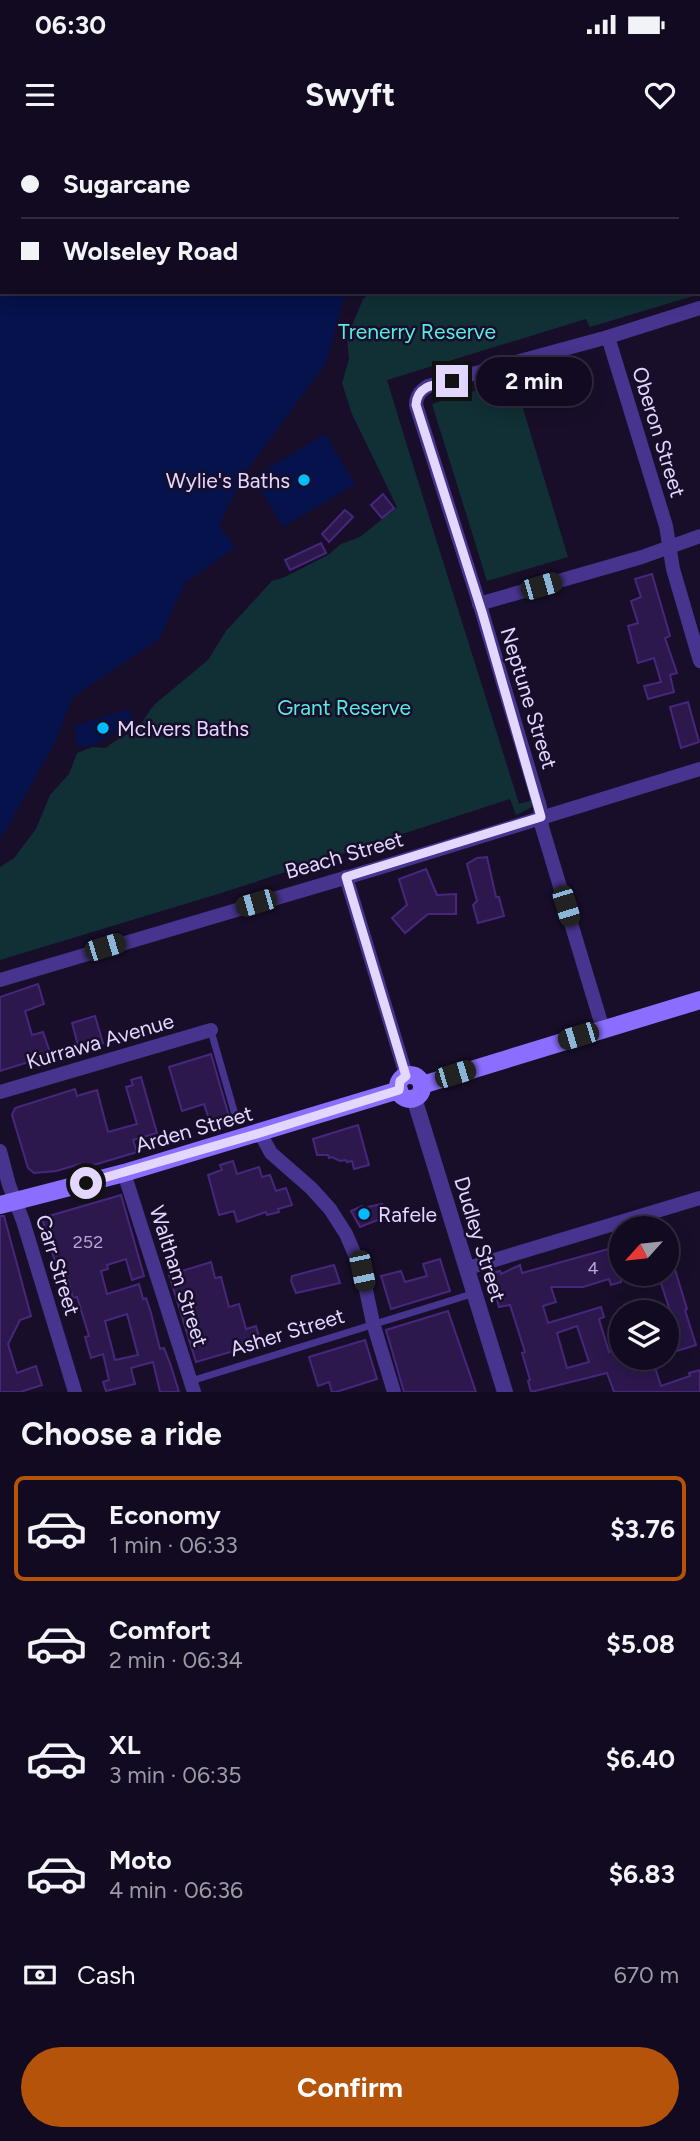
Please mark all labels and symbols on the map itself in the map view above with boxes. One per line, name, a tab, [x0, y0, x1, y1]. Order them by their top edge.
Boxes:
park label: Trenerry Reserve	[338, 319, 496, 344]
callout: 2 min	[476, 356, 592, 406]
street label: Oberon Street	[627, 364, 691, 500]
route end	[436, 365, 468, 397]
place label: Wylie's Baths	[166, 468, 290, 493]
marker: Wylie's Baths	[296, 472, 312, 488]
car	[518, 570, 565, 602]
street label: Neptune Street	[496, 624, 562, 772]
park label: Grant Reserve	[277, 695, 411, 720]
place label: McIvers Baths	[117, 716, 249, 741]
marker: McIvers Baths	[95, 720, 111, 736]
street label: Beach Street	[282, 826, 406, 884]
car	[550, 883, 583, 929]
car	[233, 887, 280, 919]
car	[82, 931, 129, 963]
street label: Kurrawa Avenue	[23, 1008, 177, 1074]
car	[555, 1020, 602, 1052]
car	[432, 1058, 479, 1090]
street label: Arden Street	[132, 1100, 256, 1158]
route start	[70, 1167, 102, 1199]
street label: Dudley Street	[449, 1174, 511, 1305]
street label: Waltham Street	[144, 1202, 214, 1350]
place label: Rafele	[378, 1202, 437, 1227]
marker: Rafele	[356, 1206, 372, 1222]
street label: Carr Street	[31, 1212, 85, 1318]
north arrow	[609, 1216, 679, 1286]
house number: 252	[73, 1231, 103, 1253]
car	[348, 1248, 377, 1294]
house number: 4	[587, 1257, 599, 1279]
street label: Asher Street	[227, 1303, 347, 1361]

